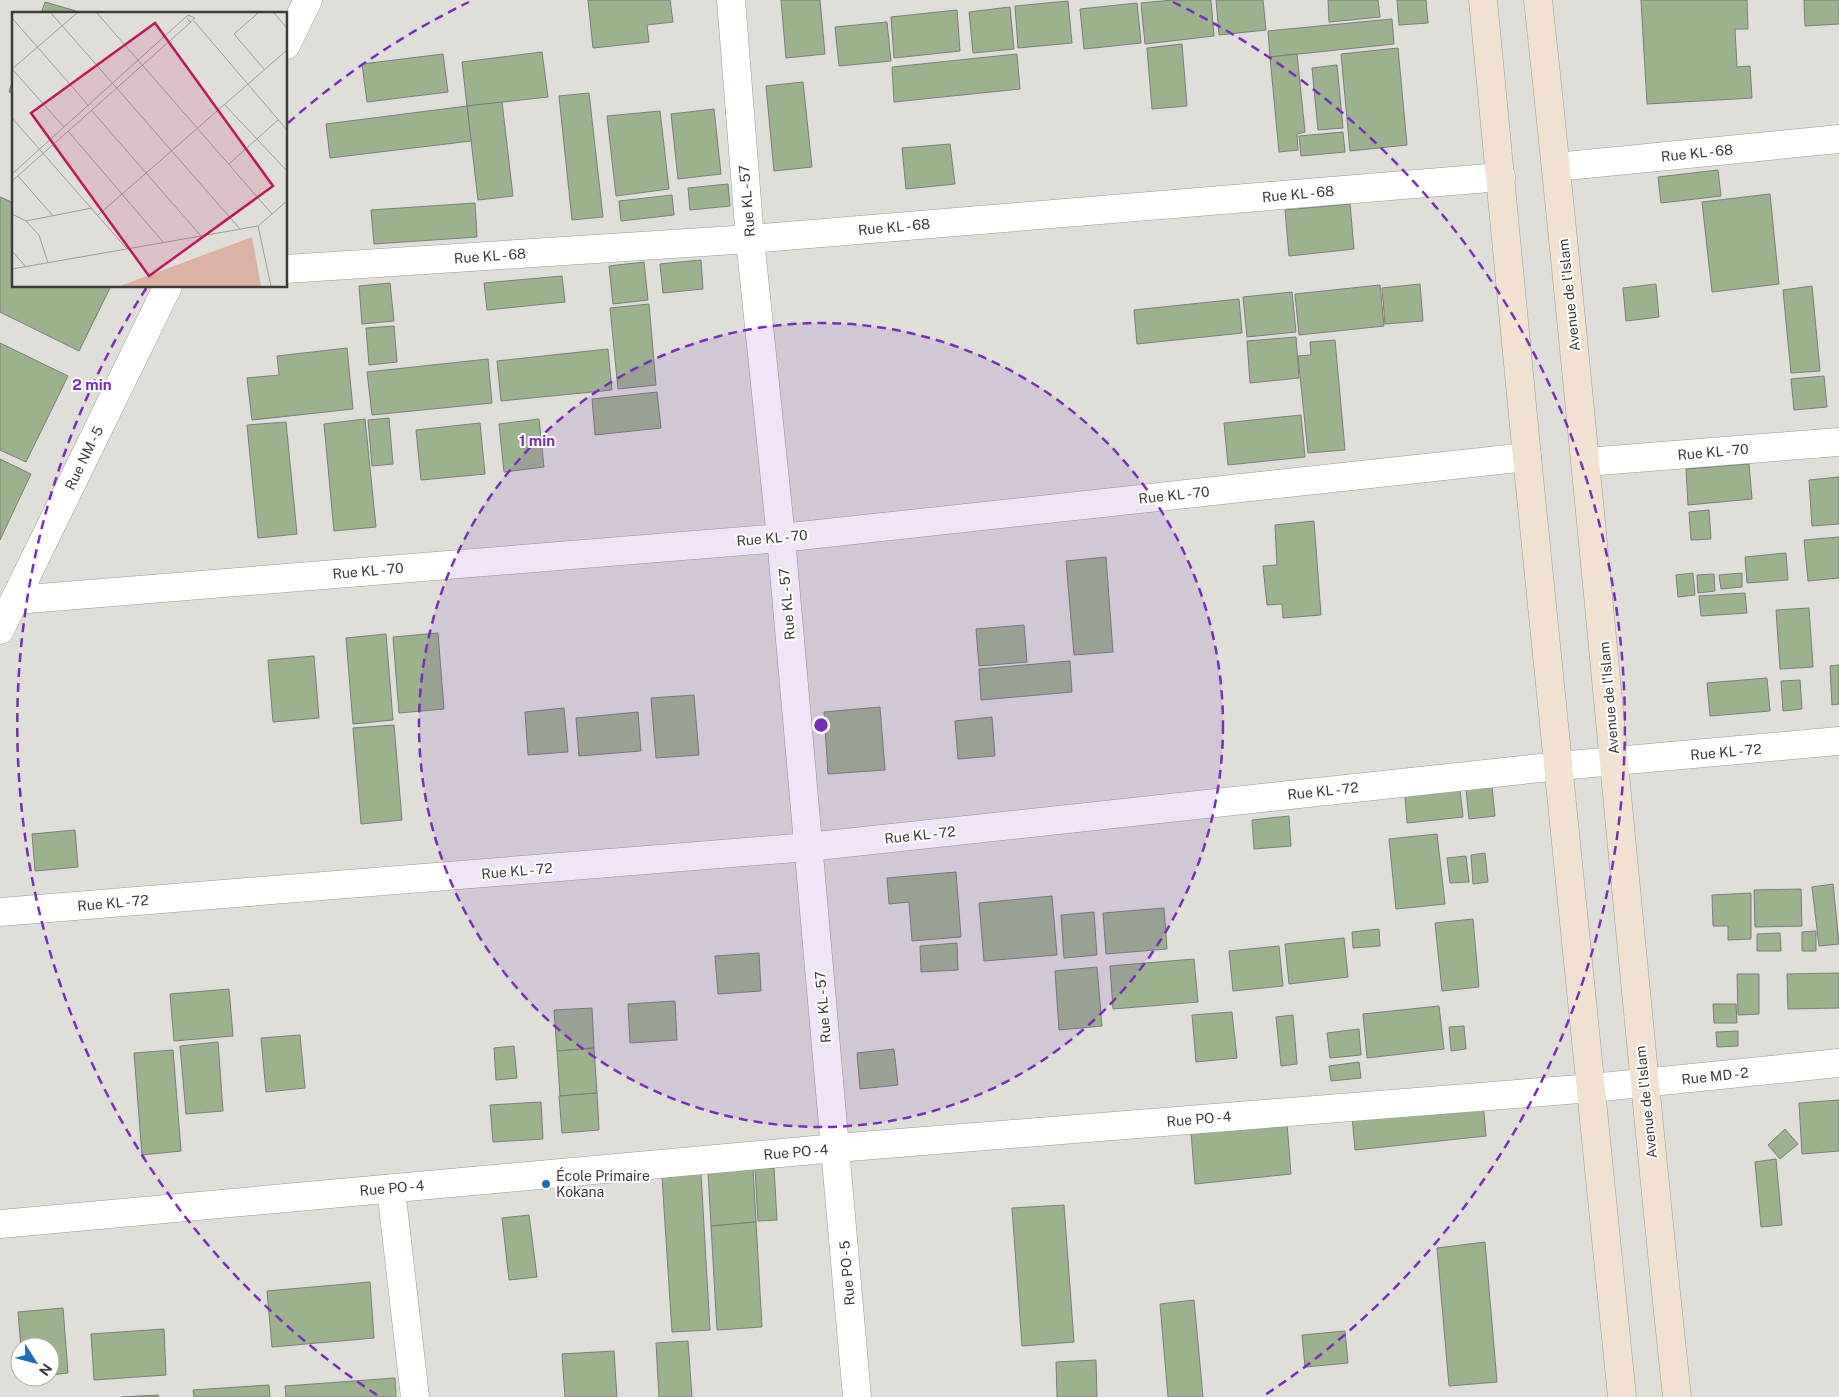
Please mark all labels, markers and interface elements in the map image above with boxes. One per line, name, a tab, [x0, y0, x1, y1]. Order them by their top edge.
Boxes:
inset map	[12, 12, 288, 288]
street label: Rue KL - 68	[1660, 141, 1734, 165]
street label: Rue KL - 57	[736, 164, 758, 238]
street label: Rue KL - 68	[1261, 183, 1335, 205]
street label: Rue KL - 68	[857, 216, 931, 238]
street label: Avenue de l'Islam	[1555, 238, 1583, 352]
street label: Rue KL - 68	[453, 245, 527, 267]
text: 2 min	[72, 376, 112, 393]
street label: Rue NM - 5	[62, 424, 106, 492]
text: 1 min	[519, 432, 555, 449]
street label: Rue KL - 70	[1677, 441, 1749, 463]
street label: Rue KL - 70	[1138, 483, 1210, 507]
street label: Rue KL - 70	[736, 527, 808, 549]
street label: Rue KL - 70	[332, 560, 404, 582]
street label: Rue KL - 57	[776, 567, 798, 641]
street label: Avenue de l'Islam	[1596, 641, 1622, 755]
centre of rings	[812, 716, 830, 734]
street label: Rue KL - 72	[1690, 741, 1762, 763]
street label: Rue KL - 72	[1287, 779, 1359, 803]
street label: Rue KL - 72	[884, 823, 956, 847]
street label: Rue KL - 72	[481, 860, 553, 882]
street label: Rue KL - 72	[77, 892, 149, 914]
street label: Rue KL - 57	[812, 970, 834, 1044]
street label: Avenue de l'Islam	[1632, 1045, 1660, 1159]
street label: Rue MD - 2	[1681, 1065, 1749, 1087]
street label: Rue PO - 4	[1166, 1108, 1232, 1130]
street label: Rue PO - 4	[763, 1141, 829, 1163]
place label: École Primaire Kokana	[556, 1167, 650, 1200]
street label: Rue PO - 4	[359, 1177, 425, 1199]
marker: École Primaire Kokana	[540, 1178, 552, 1190]
street label: Rue PO - 5	[836, 1240, 858, 1306]
north arrow	[10, 1337, 60, 1387]
text: N	[36, 1361, 55, 1379]

